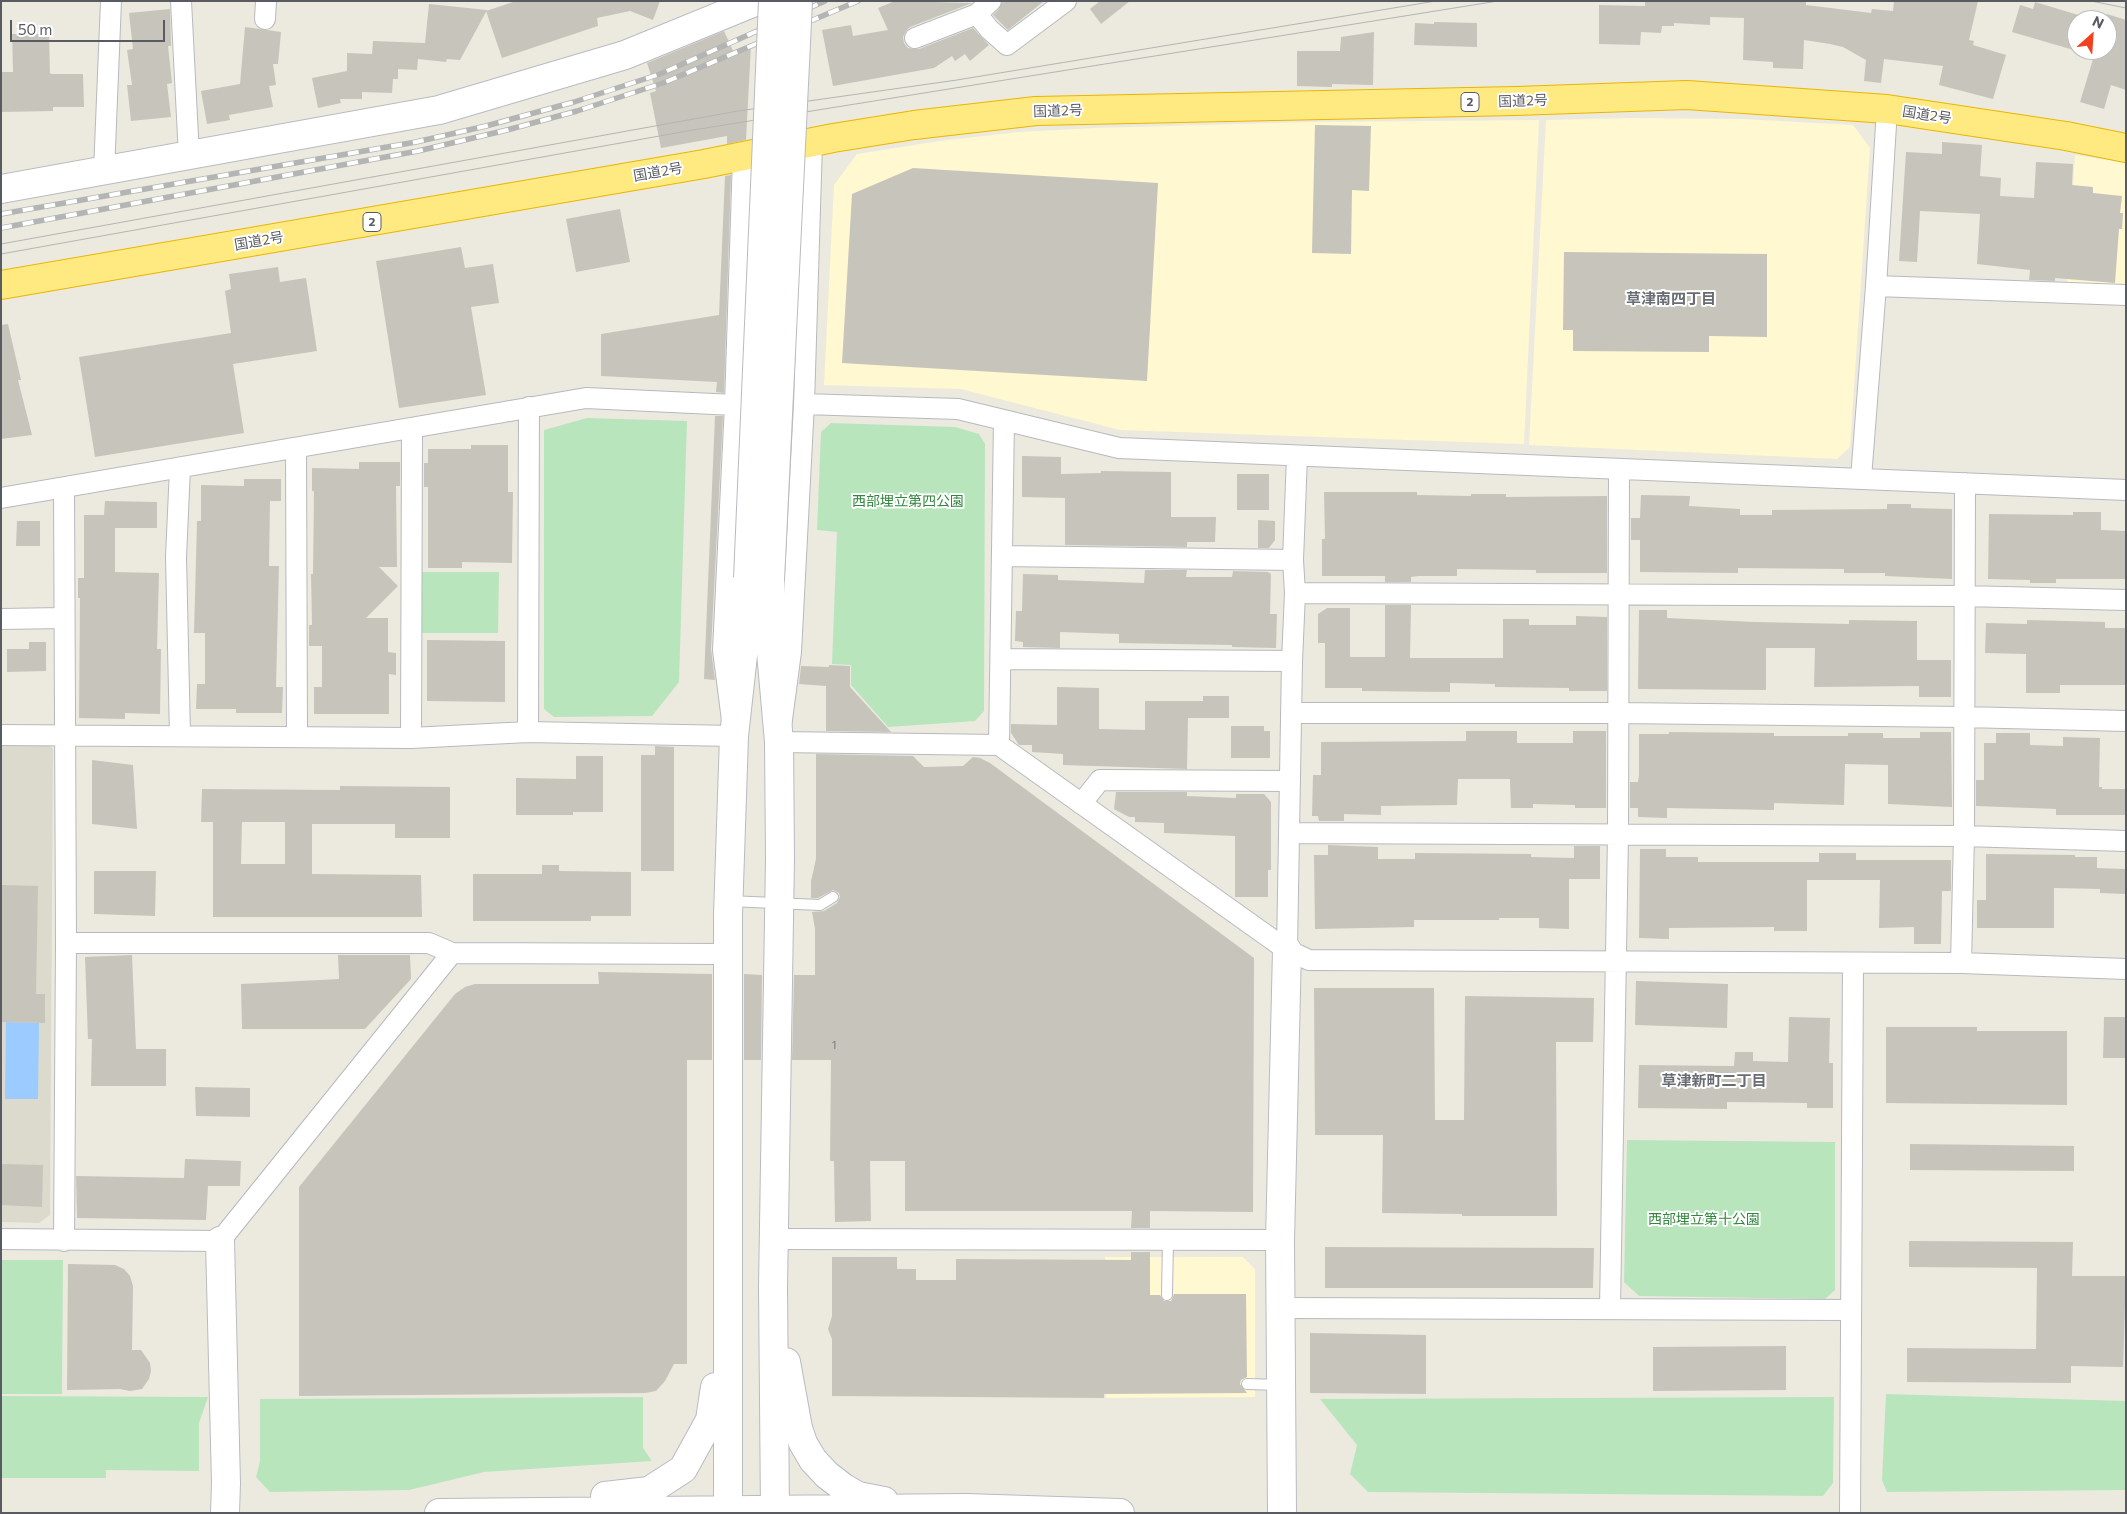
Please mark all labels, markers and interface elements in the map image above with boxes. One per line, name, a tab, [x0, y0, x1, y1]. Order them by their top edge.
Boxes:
scale bar	[12, 10, 168, 42]
north arrow	[2067, 10, 2117, 60]
text: N	[2090, 12, 2107, 32]
text: 50 m	[18, 20, 52, 38]
road number: 2	[1461, 92, 1479, 111]
street label: 国道2号	[1498, 92, 1548, 110]
street label: 国道2号	[1033, 102, 1083, 120]
street label: 国道2号	[1901, 103, 1953, 127]
street label: 国道2号	[632, 159, 684, 185]
road number: 2	[363, 212, 381, 232]
street label: 国道2号	[233, 228, 285, 254]
district label: 草津南四丁目	[1626, 290, 1716, 308]
park label: 西部埋立第四公園	[852, 493, 964, 509]
house number: 1	[832, 1038, 836, 1052]
district label: 草津新町二丁目	[1662, 1072, 1766, 1090]
park label: 西部埋立第十公園	[1648, 1211, 1760, 1227]

